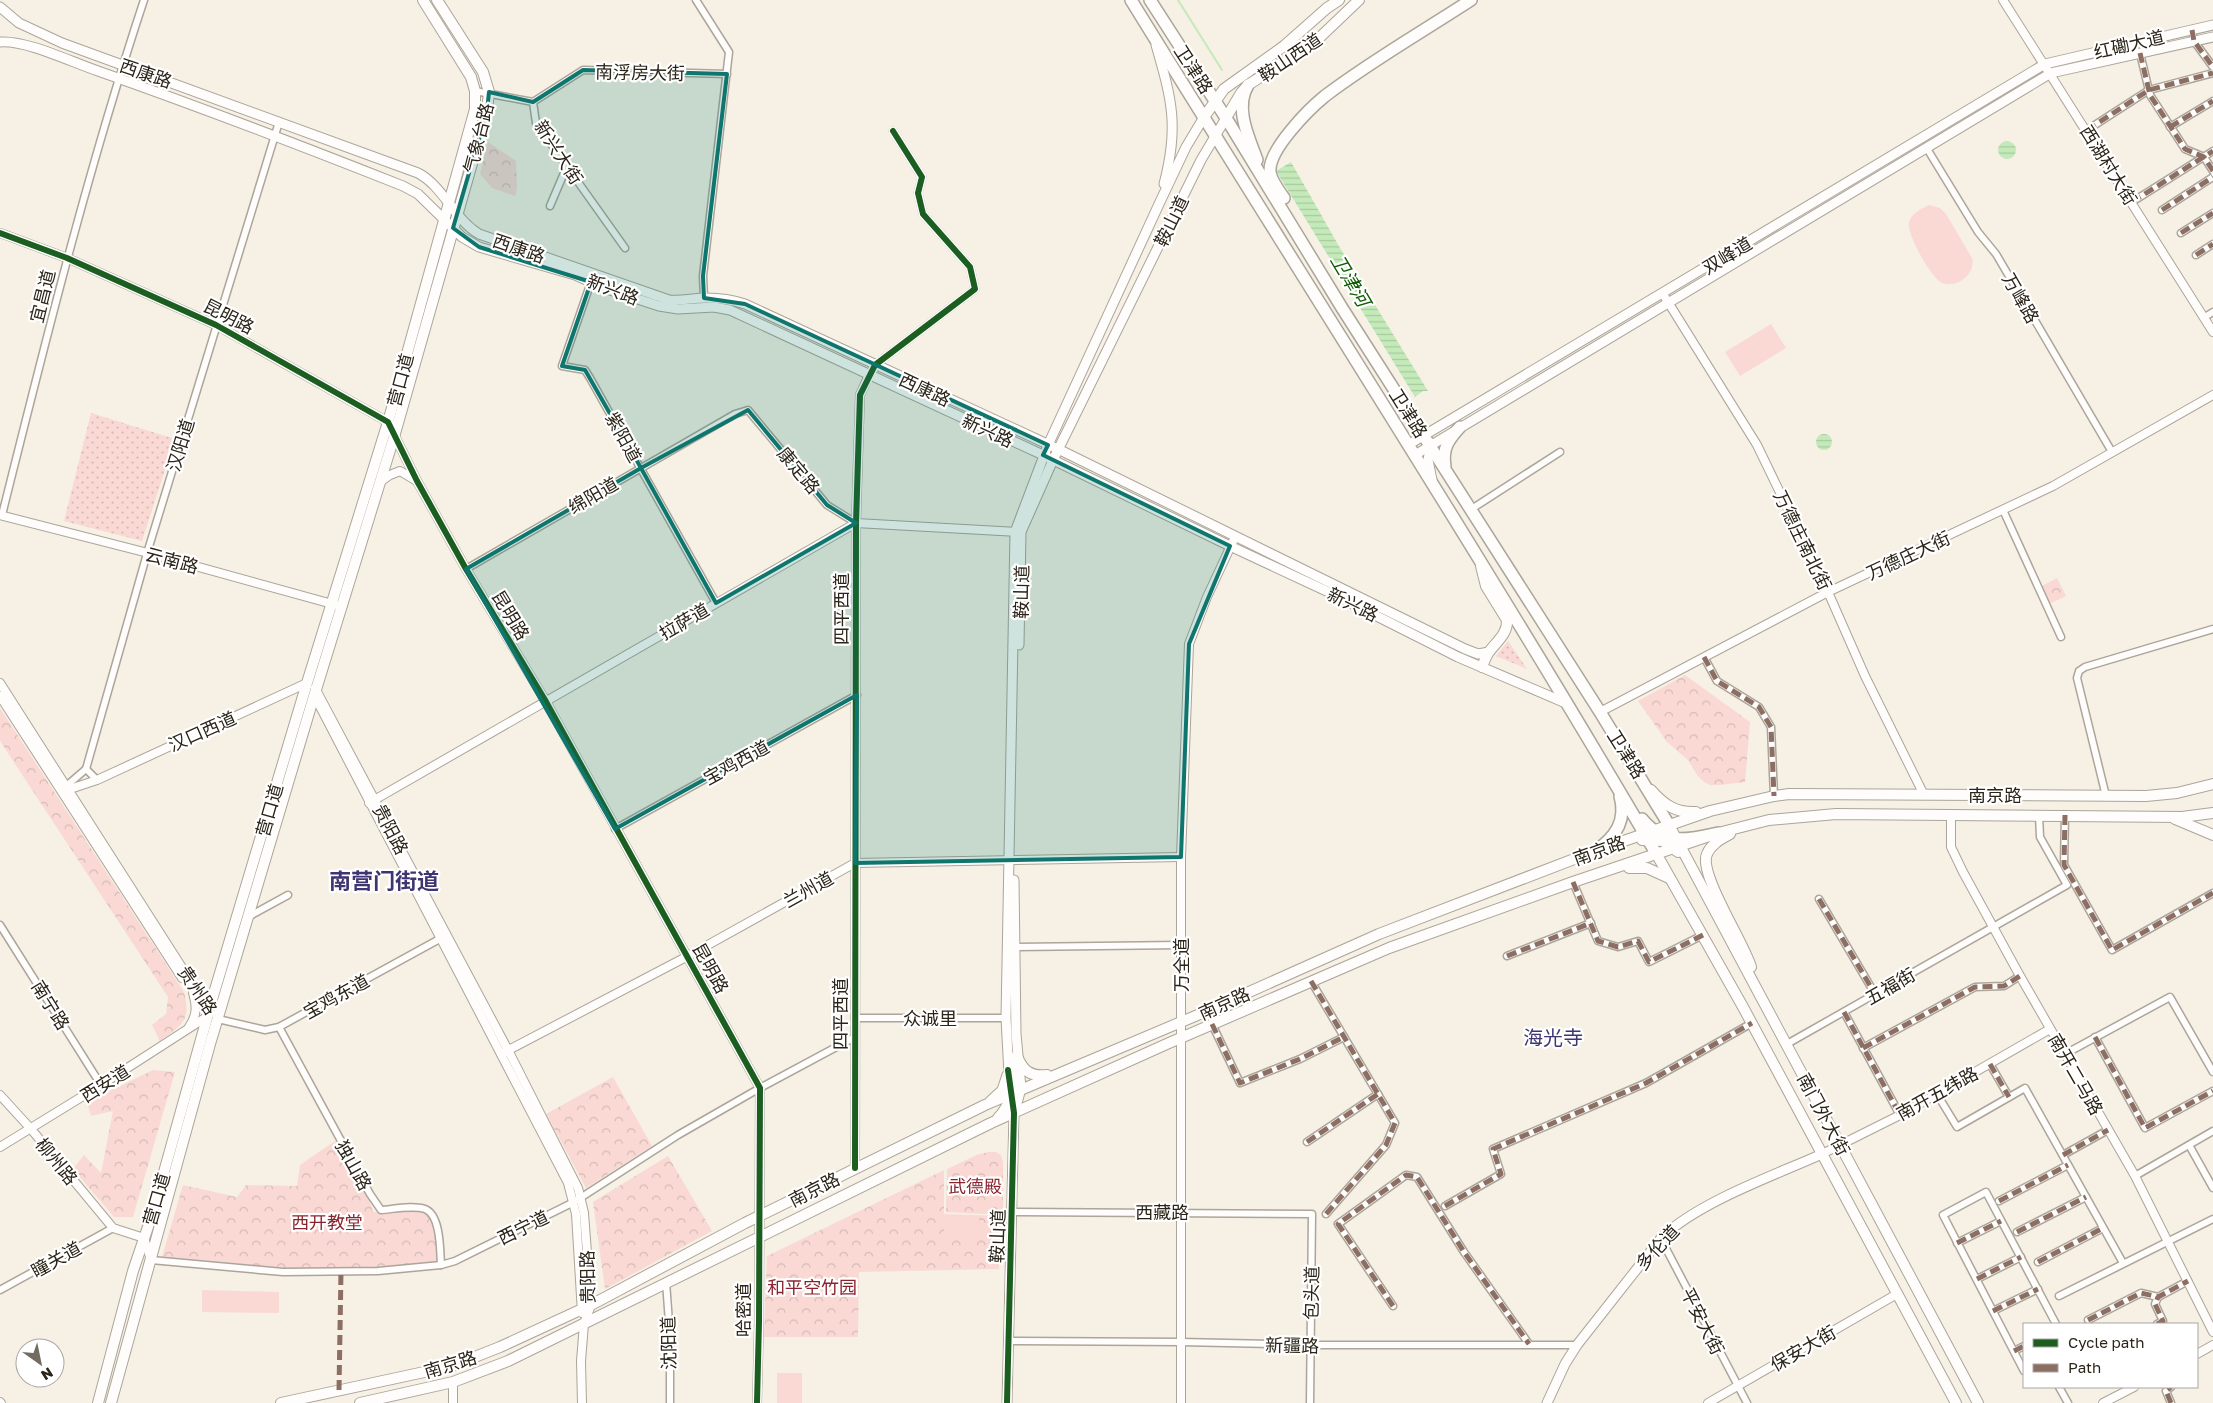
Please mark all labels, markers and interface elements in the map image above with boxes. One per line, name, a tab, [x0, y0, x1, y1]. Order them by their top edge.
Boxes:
street label: 红磡大道	[2091, 25, 2167, 63]
street label: 鞍山西道	[1254, 28, 1326, 86]
street label: 卫津路	[1170, 40, 1218, 98]
street label: 西康路	[117, 54, 175, 92]
street label: 南浮房大街	[595, 60, 685, 84]
street label: 气象台路	[459, 100, 497, 176]
street label: 新兴大街	[530, 116, 588, 188]
street label: 西湖村大街	[2076, 121, 2142, 209]
street label: 鞍山道	[1149, 192, 1193, 250]
street label: 西康路	[490, 229, 548, 267]
street label: 双峰道	[1698, 232, 1756, 278]
water label: 卫津河	[1326, 250, 1378, 314]
street label: 宜昌道	[25, 267, 59, 325]
street label: 新兴路	[584, 269, 642, 309]
street label: 万峰路	[1998, 269, 2044, 327]
street label: 昆明路	[200, 294, 258, 338]
street label: 营口道	[382, 351, 418, 409]
street label: 西康路	[896, 368, 954, 410]
street label: 卫津路	[1385, 384, 1433, 442]
street label: 紫阳道	[601, 408, 647, 466]
street label: 新兴路	[959, 409, 1017, 451]
street label: 汉阳道	[162, 416, 198, 474]
street label: 康定路	[773, 442, 825, 498]
street label: 绵阳道	[564, 472, 622, 518]
street label: 万德庄南北街	[1769, 487, 1837, 593]
street label: 万德庄大街	[1863, 526, 1953, 584]
street label: 云南路	[143, 542, 201, 578]
street label: 鞍山道	[1010, 565, 1032, 619]
street label: 四平西道	[830, 573, 852, 645]
street label: 新兴路	[1324, 582, 1382, 626]
street label: 昆明路	[488, 586, 534, 644]
street label: 拉萨道	[655, 598, 713, 644]
street label: 汉口西道	[165, 706, 239, 756]
street label: 卫津路	[1603, 725, 1651, 783]
street label: 宝鸡西道	[699, 735, 773, 789]
street label: 营口道	[251, 781, 287, 839]
street label: 南京路	[1968, 784, 2022, 806]
street label: 贵阳路	[369, 800, 413, 858]
street label: 南京路	[1570, 830, 1628, 870]
street label: 兰州道	[779, 866, 837, 912]
district label: 南营门街道	[329, 867, 439, 894]
street label: 万全道	[1170, 938, 1192, 992]
street label: 昆明路	[688, 939, 734, 997]
street label: 贵州路	[174, 961, 222, 1019]
street label: 五福街	[1861, 963, 1919, 1009]
street label: 宝鸡东道	[299, 969, 373, 1023]
street label: 南宁路	[27, 976, 75, 1034]
street label: 四平西道	[829, 978, 851, 1050]
street label: 南京路	[1195, 982, 1253, 1024]
street label: 众诚里	[903, 1007, 957, 1029]
district label: 海光寺	[1523, 1025, 1583, 1049]
street label: 南开二马路	[2044, 1030, 2108, 1118]
street label: 西安道	[76, 1059, 134, 1107]
street label: 南开五纬路	[1892, 1062, 1982, 1124]
street label: 南门外大街	[1793, 1069, 1855, 1159]
street label: 柳州路	[31, 1133, 83, 1189]
street label: 独山路	[331, 1136, 377, 1194]
street label: 南京路	[785, 1167, 843, 1211]
street label: 营口道	[138, 1170, 174, 1228]
park label: 武德殿	[948, 1175, 1002, 1197]
street label: 西藏路	[1135, 1201, 1189, 1223]
street label: 西宁道	[494, 1205, 552, 1249]
street label: 鞍山道	[985, 1209, 1009, 1263]
park label: 西开教堂	[291, 1211, 363, 1233]
street label: 多伦道	[1631, 1220, 1683, 1274]
street label: 瞳关道	[27, 1236, 85, 1282]
street label: 贵阳路	[576, 1250, 598, 1304]
street label: 包头道	[1300, 1266, 1322, 1320]
park label: 和平空竹园	[767, 1276, 857, 1298]
street label: 哈密道	[732, 1283, 754, 1337]
street label: 平安大街	[1677, 1284, 1729, 1358]
street label: 沈阳道	[657, 1316, 679, 1370]
street label: 保安大街	[1766, 1320, 1840, 1376]
legend	[2023, 1323, 2198, 1388]
text: Cycle path	[2068, 1333, 2144, 1351]
street label: 新疆路	[1265, 1334, 1319, 1356]
north arrow	[15, 1338, 65, 1388]
street label: 南京路	[421, 1346, 479, 1382]
text: Path	[2068, 1358, 2101, 1376]
text: N	[38, 1364, 56, 1384]

